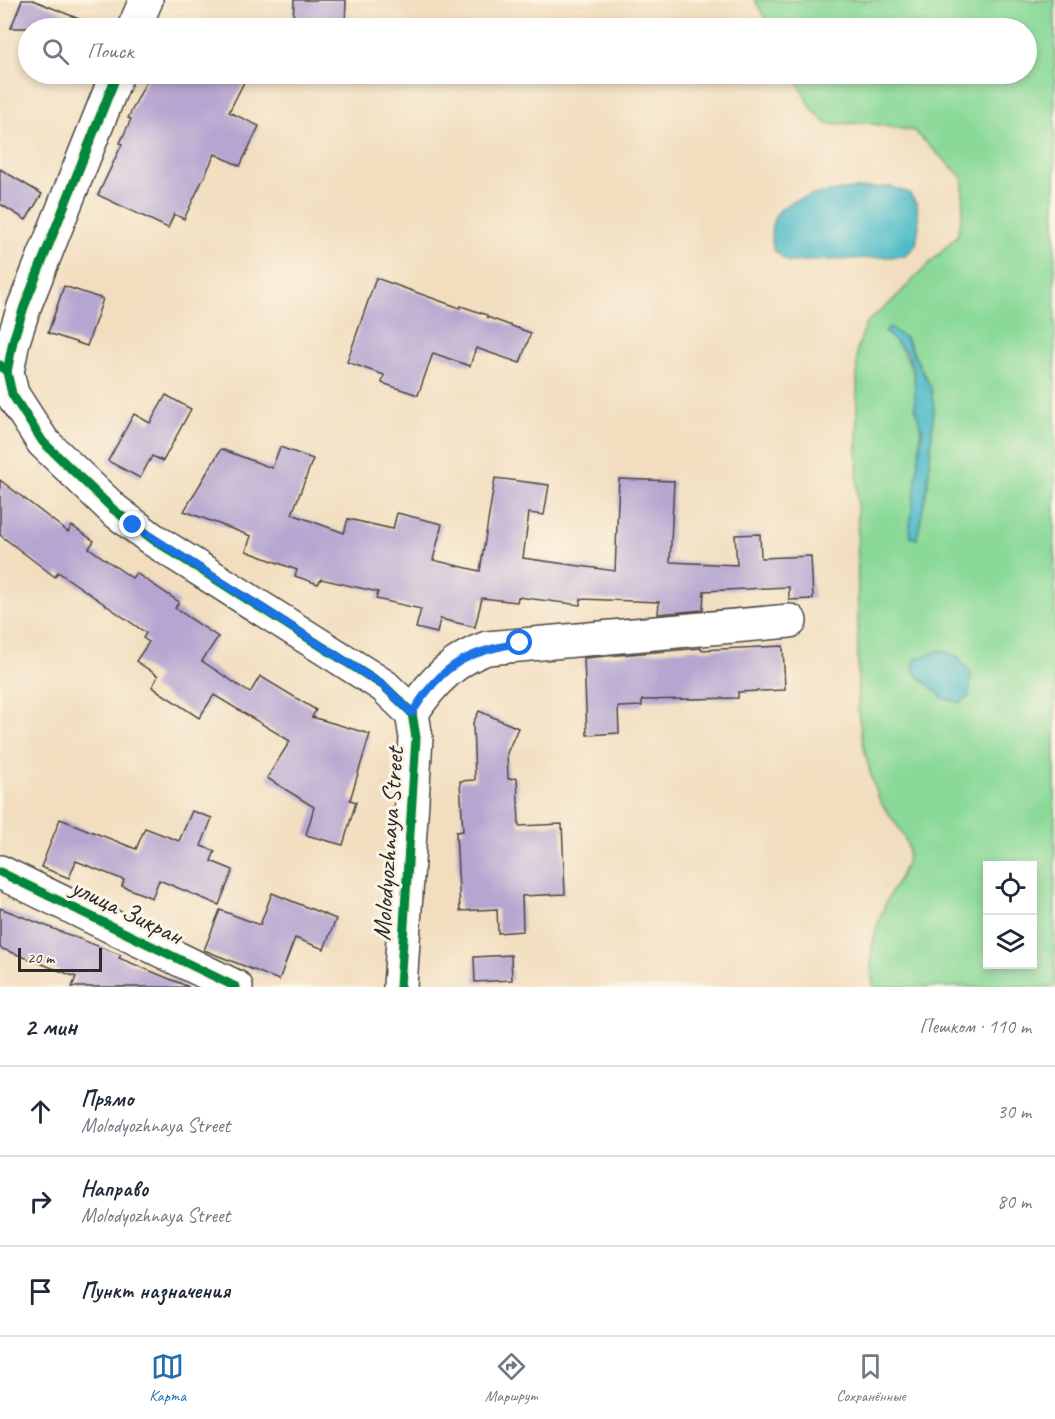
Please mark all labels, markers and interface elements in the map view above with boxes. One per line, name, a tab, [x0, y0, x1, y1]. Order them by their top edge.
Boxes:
search box	[18, 18, 1037, 84]
icon: search	[39, 35, 72, 68]
text: Поиск	[87, 37, 133, 65]
route end	[119, 511, 145, 537]
route start	[506, 629, 532, 655]
street label: Molodyozhnaya Street	[365, 744, 411, 942]
map controls	[983, 861, 1037, 969]
button: locate	[983, 861, 1037, 915]
street label: улица Зикран	[64, 869, 189, 953]
button: layers	[983, 915, 1037, 969]
scale bar	[18, 945, 102, 972]
text: 20 m	[27, 948, 54, 968]
text: 2 мин	[24, 1010, 77, 1043]
text: Пешком · 110 m	[919, 1014, 1031, 1039]
text: Прямо	[81, 1085, 133, 1113]
icon: ahead	[24, 1095, 57, 1128]
text: 30 m	[997, 1099, 1031, 1124]
text: Molodyozhnaya Street	[81, 1113, 230, 1138]
text: Направо	[81, 1175, 148, 1203]
icon: right	[24, 1185, 57, 1218]
text: 80 m	[997, 1189, 1031, 1214]
text: Molodyozhnaya Street	[81, 1203, 230, 1228]
icon: arrive	[24, 1275, 57, 1308]
text: Пункт назначения	[81, 1277, 230, 1305]
tab: Карта	[149, 1350, 186, 1406]
tab: Маршрут	[485, 1350, 537, 1406]
tab: Сохранённые	[836, 1350, 906, 1406]

